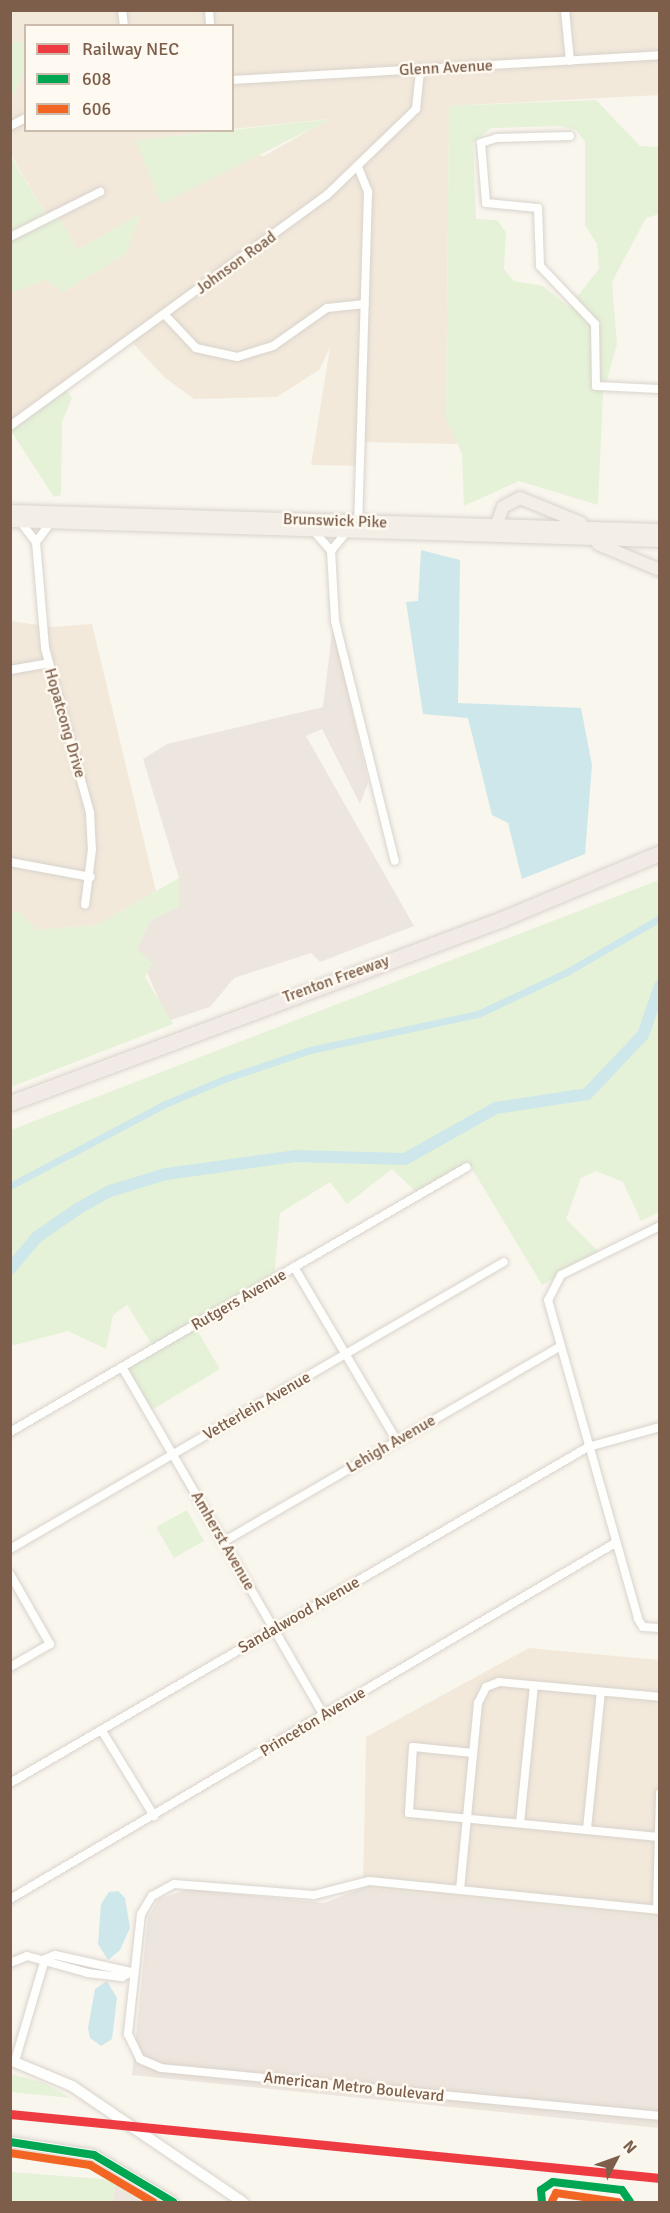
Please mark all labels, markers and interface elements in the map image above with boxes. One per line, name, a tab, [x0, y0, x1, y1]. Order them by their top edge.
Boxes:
legend	[24, 24, 234, 132]
text: Railway NEC	[82, 38, 179, 60]
street label: Glenn Avenue	[399, 56, 493, 80]
text: 608	[82, 68, 111, 90]
text: 606	[82, 98, 111, 120]
street label: Johnson Road	[192, 227, 280, 299]
street label: Brunswick Pike	[283, 510, 387, 532]
street label: Hopatcong Drive	[40, 666, 90, 780]
street label: Trenton Freeway	[280, 951, 392, 1007]
street label: Rutgers Avenue	[188, 1265, 290, 1335]
street label: Vetterlein Avenue	[200, 1368, 314, 1444]
street label: Lehigh Avenue	[343, 1411, 439, 1477]
street label: Amherst Avenue	[187, 1488, 259, 1594]
street label: Sandalwood Avenue	[235, 1572, 363, 1658]
street label: Princeton Avenue	[257, 1683, 369, 1761]
street label: American Metro Boulevard	[263, 2068, 445, 2106]
north arrow	[586, 2129, 646, 2189]
text: N	[618, 2136, 641, 2158]

